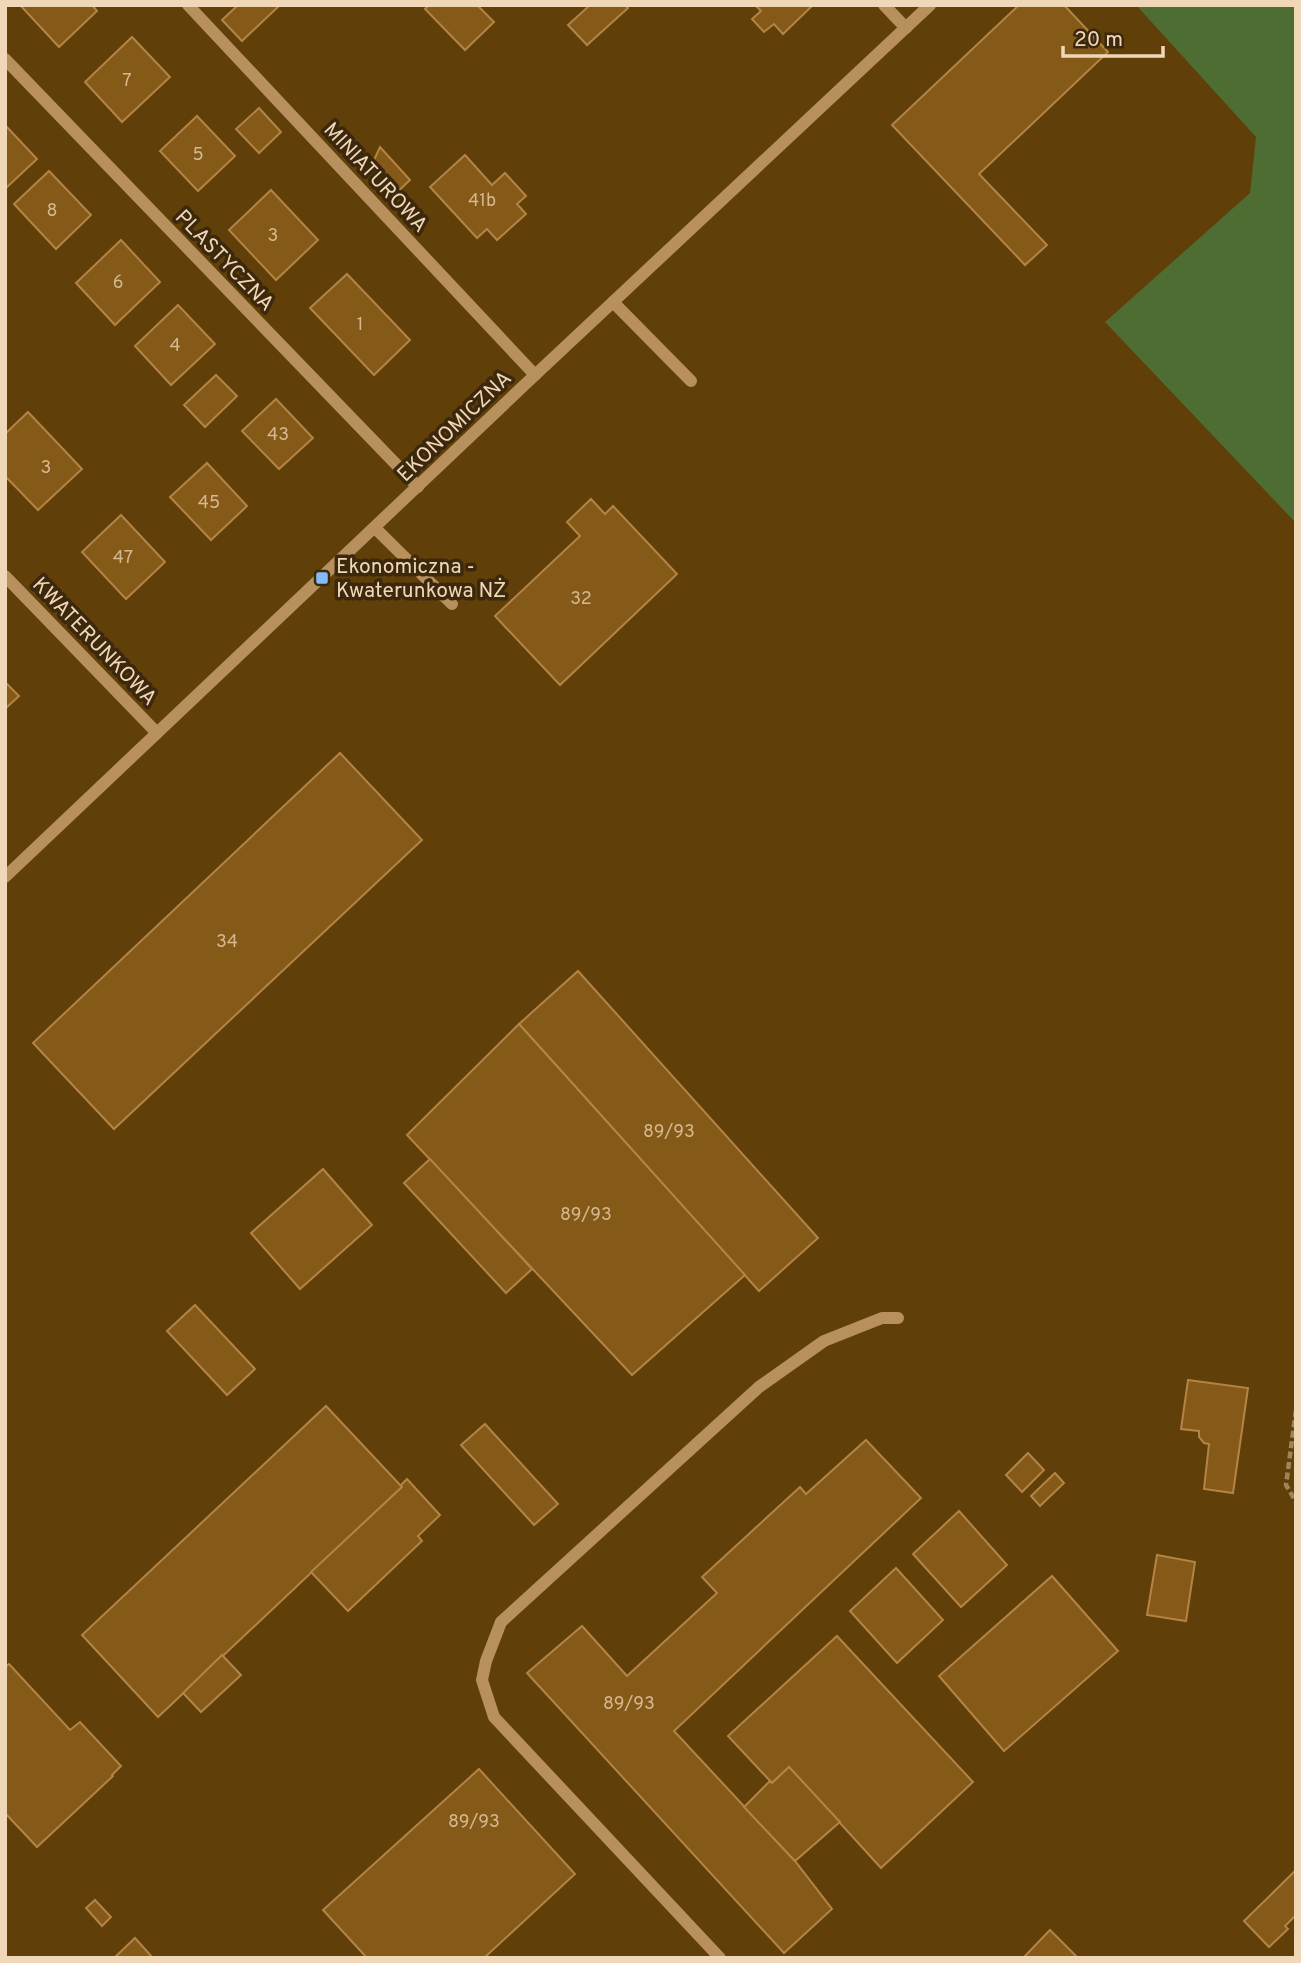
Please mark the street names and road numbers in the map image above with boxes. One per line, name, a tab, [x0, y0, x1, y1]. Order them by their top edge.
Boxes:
street label: MINIATUROWA	[317, 117, 433, 239]
street label: PLASTYCZNA	[169, 204, 279, 318]
street label: EKONOMICZNA	[392, 366, 518, 489]
street label: KWATERUNKOWA	[26, 572, 162, 712]

